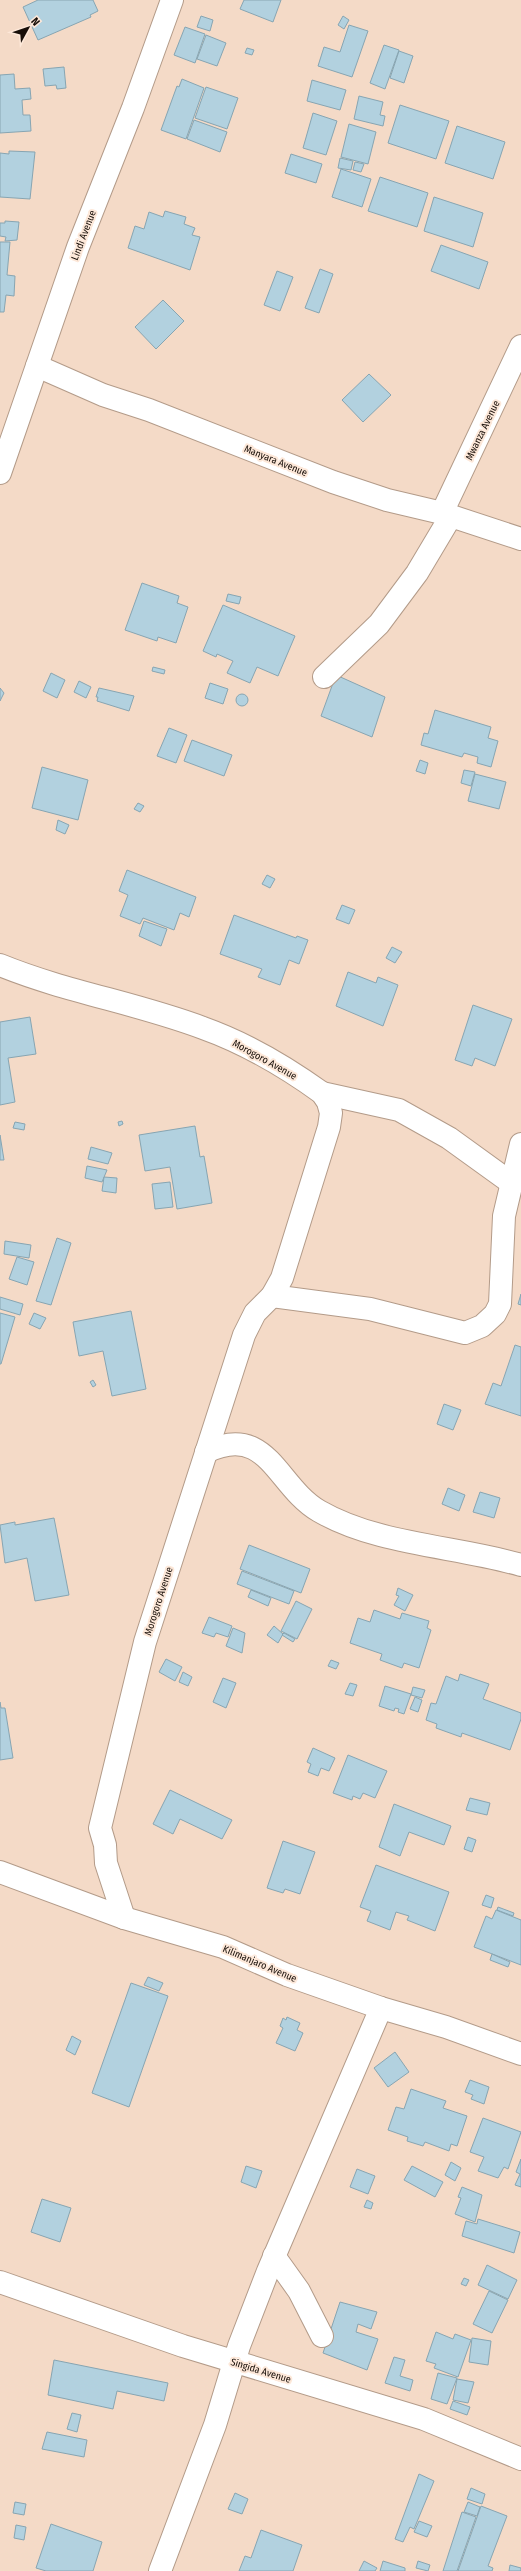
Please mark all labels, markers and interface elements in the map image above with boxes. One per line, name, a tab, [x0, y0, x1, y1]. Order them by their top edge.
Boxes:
north arrow	[8, 8, 48, 48]
text: N	[28, 15, 42, 29]
street label: Lindi Avenue	[69, 209, 99, 262]
street label: Mwanza Avenue	[463, 399, 503, 462]
street label: Manyara Avenue	[242, 443, 309, 479]
street label: Morogoro Avenue	[230, 1037, 299, 1082]
street label: Morogoro Avenue	[142, 1565, 176, 1637]
street label: Kilimanjaro Avenue	[221, 1943, 298, 1985]
street label: Singida Avenue	[229, 2356, 292, 2386]

